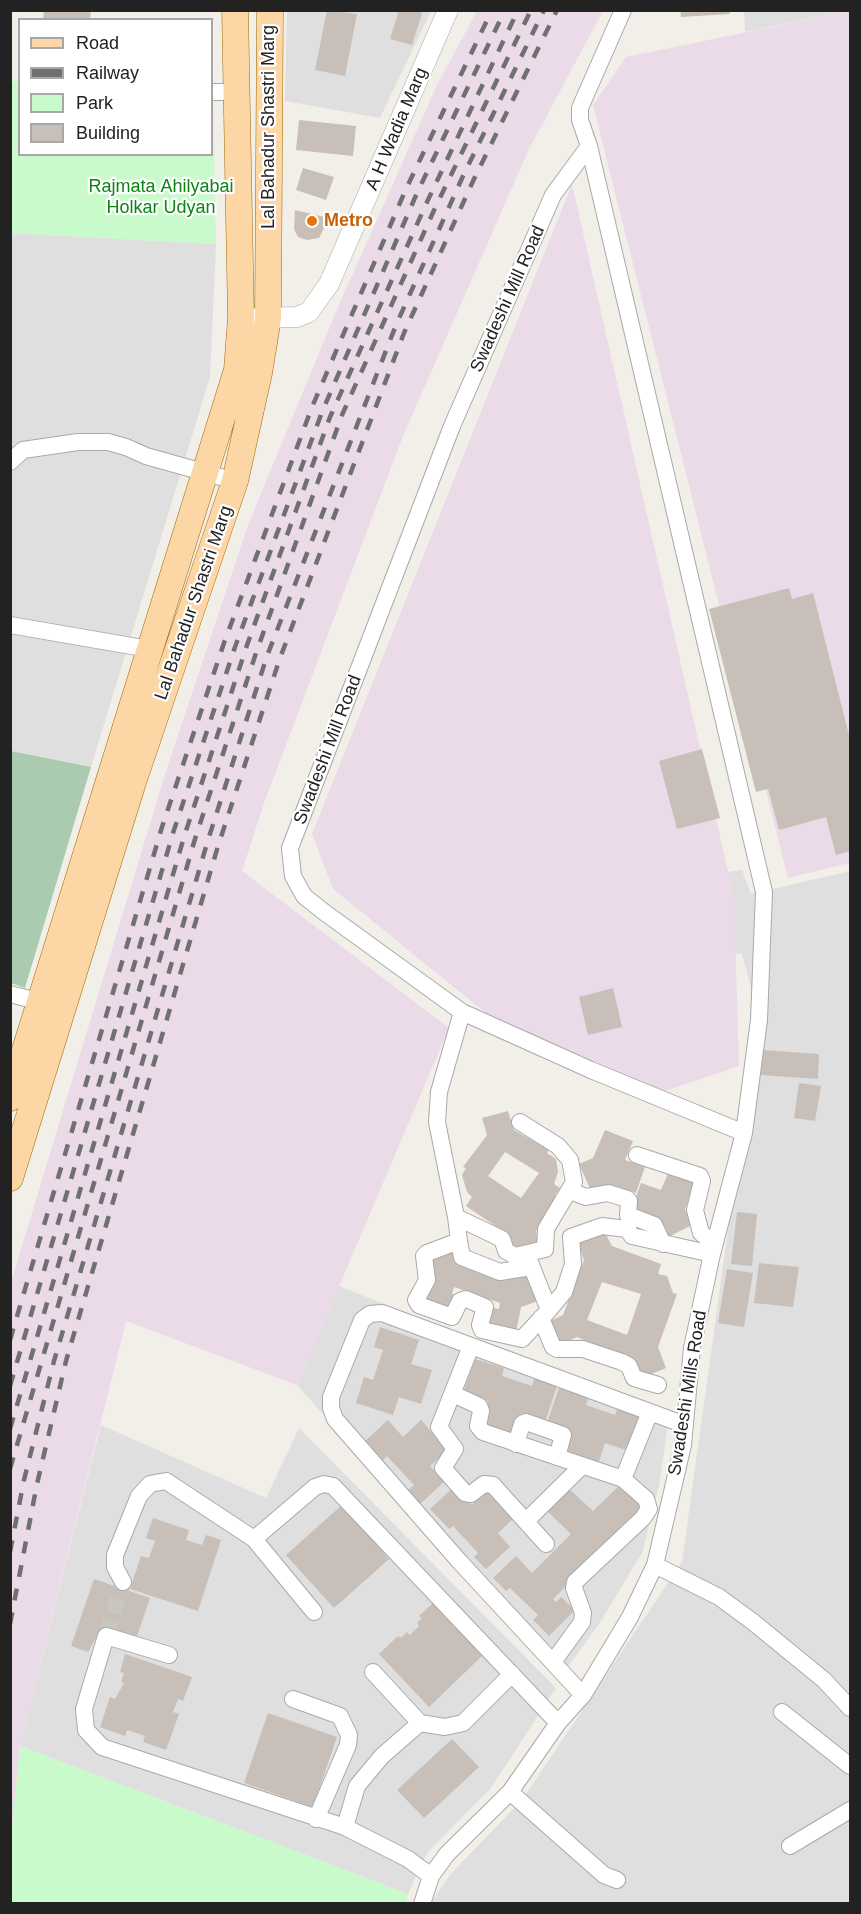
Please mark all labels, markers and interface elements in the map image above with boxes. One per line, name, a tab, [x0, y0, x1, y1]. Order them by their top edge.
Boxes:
legend	[18, 18, 213, 156]
street label: Lal Bahadur Shastri Marg	[258, 25, 280, 229]
text: Road	[76, 33, 119, 53]
text: Railway	[76, 63, 139, 83]
street label: A H Wadia Marg	[361, 64, 433, 194]
text: Park	[76, 93, 113, 113]
text: Building	[76, 123, 140, 143]
park label: Rajmata Ahilyabai Holkar Udyan	[88, 176, 234, 219]
place label: Metro	[324, 210, 373, 232]
marker: Metro	[305, 214, 319, 228]
street label: Swadeshi Mill Road	[466, 222, 550, 376]
street label: Lal Bahadur Shastri Marg	[151, 503, 237, 703]
street label: Swadeshi Mill Road	[290, 672, 366, 828]
street label: Swadeshi Mills Road	[664, 1309, 712, 1477]

